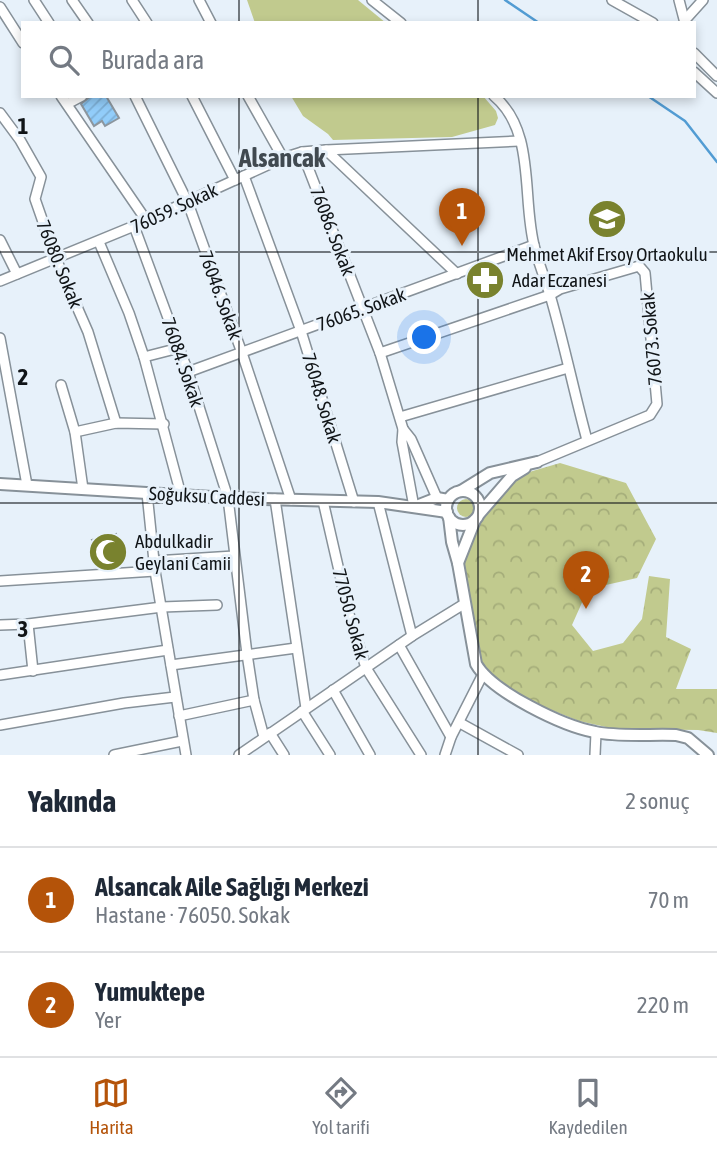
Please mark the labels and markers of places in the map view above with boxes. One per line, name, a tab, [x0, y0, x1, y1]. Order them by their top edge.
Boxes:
pin: 1	[439, 188, 485, 246]
school or university icon: Mehmet Akif Ersoy Ortaokulu	[586, 198, 628, 240]
place label: Mehmet Akif Ersoy Ortaokulu	[506, 243, 708, 265]
pharmacy icon: Adar Eczanesi	[464, 259, 506, 301]
place label: Adar Eczanesi	[512, 269, 607, 291]
place label: Abdulkadir Geylani Camii	[135, 530, 231, 574]
mosque icon: Abdulkadir Geylani Camii	[87, 531, 129, 573]
pin: 2	[563, 551, 609, 609]

